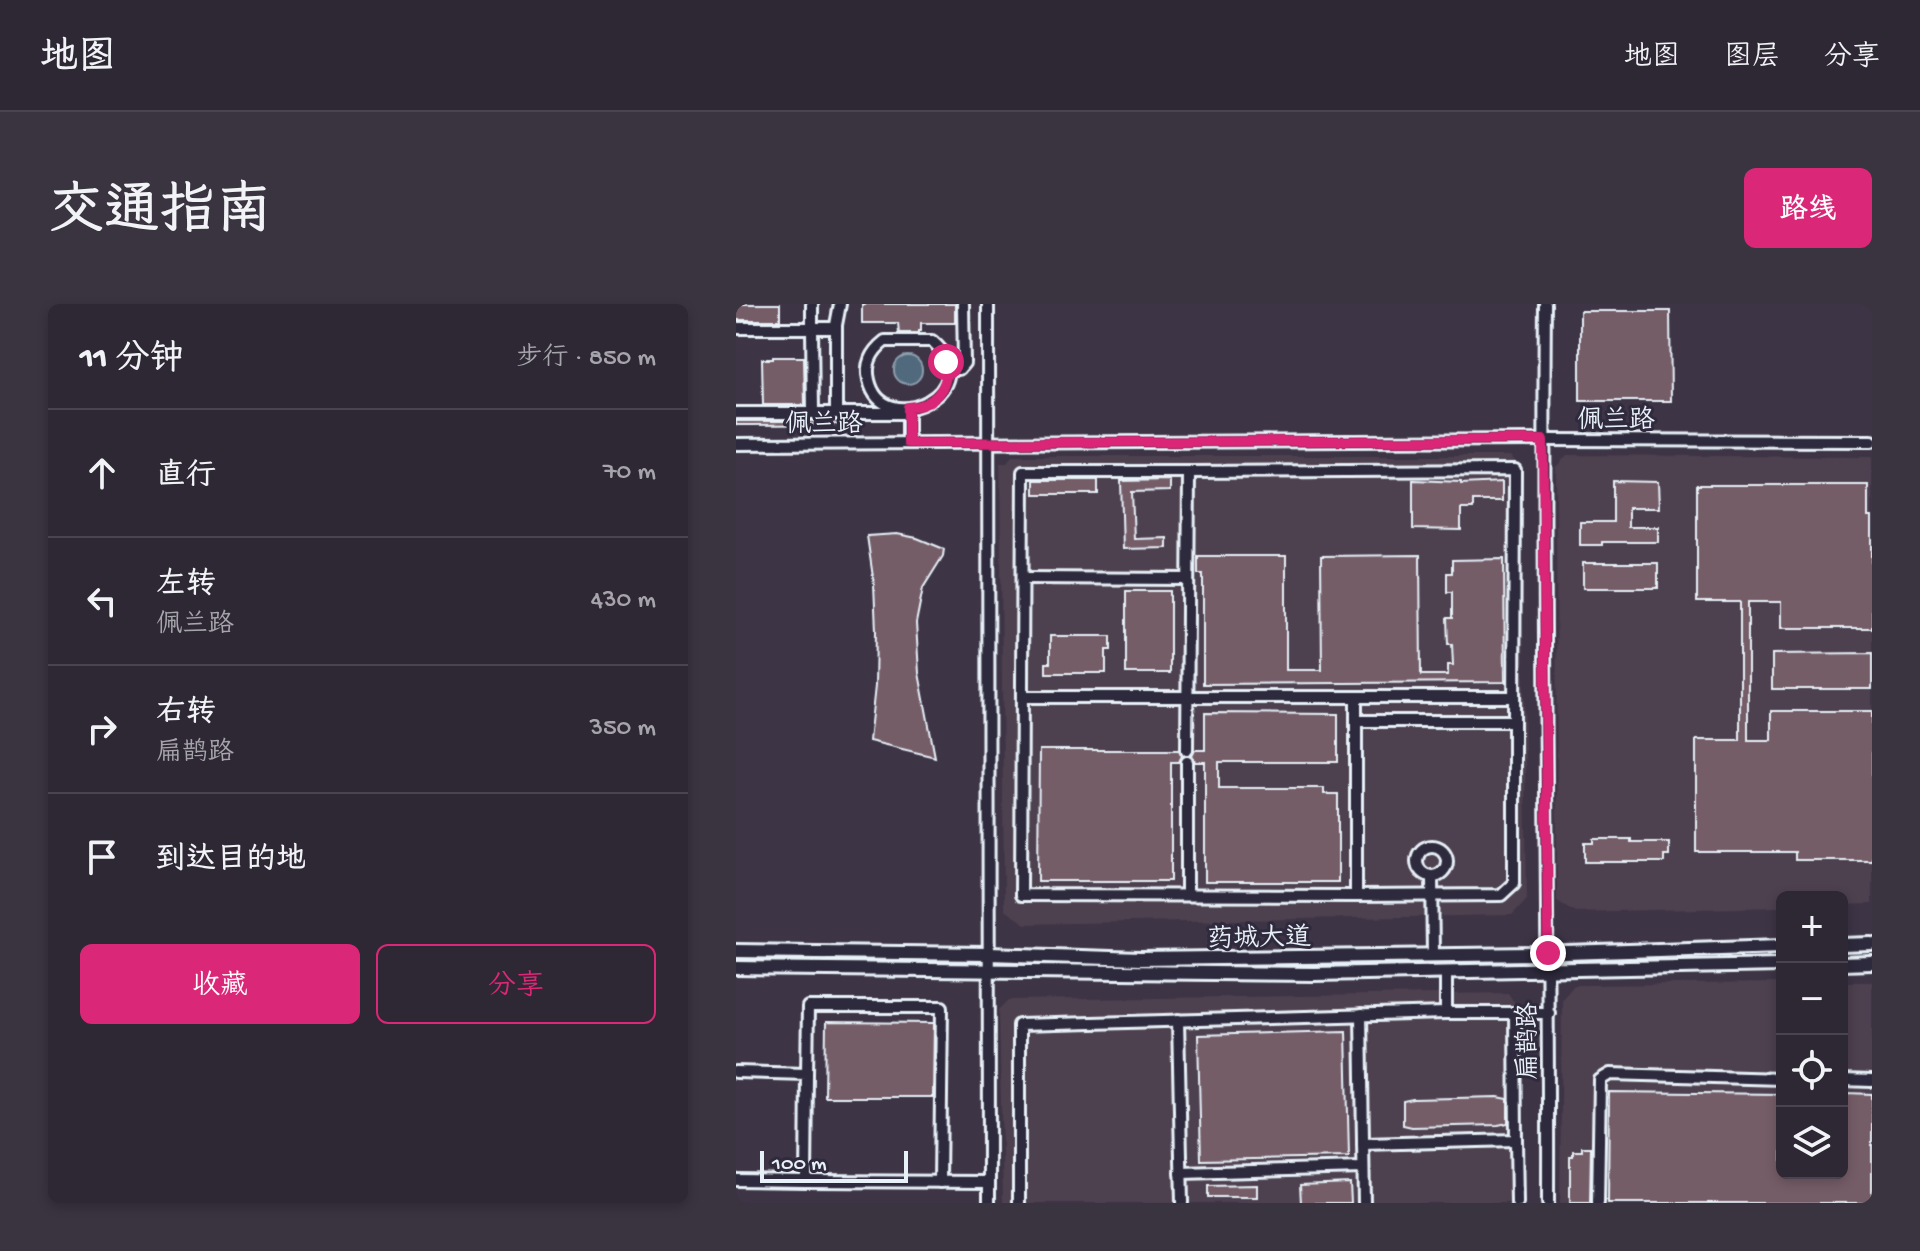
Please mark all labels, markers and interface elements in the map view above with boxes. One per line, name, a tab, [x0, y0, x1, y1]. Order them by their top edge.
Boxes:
text: 地图	[40, 38, 116, 82]
text: 地图	[1624, 42, 1680, 75]
text: 图层	[1724, 42, 1780, 75]
text: 分享	[1824, 42, 1880, 75]
button: 路线	[1744, 168, 1872, 248]
text: 交通指南	[48, 183, 272, 249]
text: 11 分钟	[80, 341, 184, 381]
text: 步行 · 850 m	[516, 344, 656, 375]
route start	[928, 344, 964, 380]
street label: 佩兰路	[1577, 405, 1655, 438]
street label: 佩兰路	[785, 409, 863, 442]
icon: ahead	[80, 451, 124, 495]
text: 70 m	[603, 458, 656, 489]
text: 直行	[156, 460, 216, 495]
text: 左转	[156, 569, 216, 604]
icon: left	[80, 579, 124, 623]
text: 430 m	[591, 586, 656, 617]
text: 佩兰路	[156, 611, 234, 642]
text: 右转	[156, 697, 216, 732]
icon: right	[80, 707, 124, 751]
text: 350 m	[589, 714, 656, 745]
text: 扁鹊路	[156, 739, 234, 770]
icon: arrive	[80, 835, 124, 879]
text: 到达目的地	[156, 844, 306, 879]
map controls	[1776, 891, 1848, 1179]
button: +	[1776, 891, 1848, 963]
street label: 药城大道	[1207, 922, 1311, 957]
route end	[1530, 935, 1566, 971]
button: 收藏	[80, 944, 360, 1024]
button: 分享	[376, 944, 656, 1024]
button: −	[1776, 963, 1848, 1035]
street label: 扁鹊路	[1513, 1002, 1546, 1080]
button: locate	[1776, 1035, 1848, 1107]
button: layers	[1776, 1107, 1848, 1179]
scale bar	[760, 1147, 908, 1183]
text: 100 m	[772, 1152, 827, 1178]

